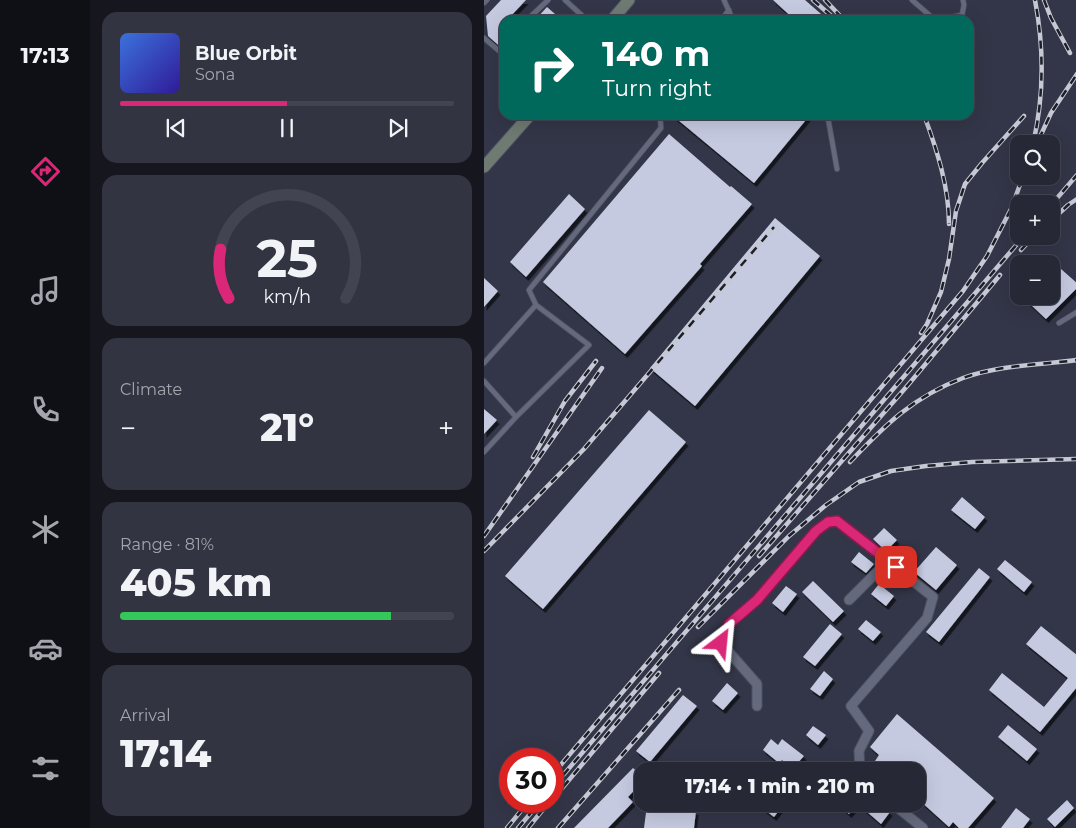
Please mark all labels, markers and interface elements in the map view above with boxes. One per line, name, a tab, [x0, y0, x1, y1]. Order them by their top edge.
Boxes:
text: 140 m	[602, 32, 710, 75]
icon: right	[519, 35, 584, 100]
text: 17:13	[20, 42, 70, 69]
text: Blue Orbit	[195, 42, 297, 65]
text: Sona	[195, 65, 235, 84]
text: Turn right	[602, 75, 712, 102]
icon: previous	[162, 114, 190, 142]
icon: pause	[273, 114, 301, 142]
icon: next	[384, 114, 412, 142]
map controls	[1010, 135, 1060, 305]
button: search	[1010, 135, 1060, 185]
icon: directions	[28, 154, 63, 189]
button: +	[1010, 195, 1060, 245]
text: 25	[256, 227, 318, 290]
button: −	[1010, 255, 1060, 305]
icon: music	[28, 273, 63, 308]
text: km/h	[263, 286, 311, 307]
text: Climate	[120, 380, 182, 399]
icon: phone	[28, 392, 63, 427]
text: 21°	[260, 404, 314, 451]
text: −	[120, 411, 136, 445]
text: +	[438, 411, 454, 445]
icon: climate	[28, 512, 63, 547]
text: Range · 81%	[120, 535, 214, 554]
pin	[875, 546, 917, 588]
icon: arrive	[882, 553, 910, 581]
text: 405 km	[120, 559, 272, 606]
position arrow	[694, 616, 746, 668]
icon: car	[28, 631, 63, 666]
text: Arrival	[120, 706, 170, 725]
text: 17:14	[120, 730, 211, 777]
speed limit sign: 30	[499, 748, 564, 813]
icon: filters	[28, 751, 63, 786]
text: 17:14 · 1 min · 210 m	[685, 775, 875, 798]

